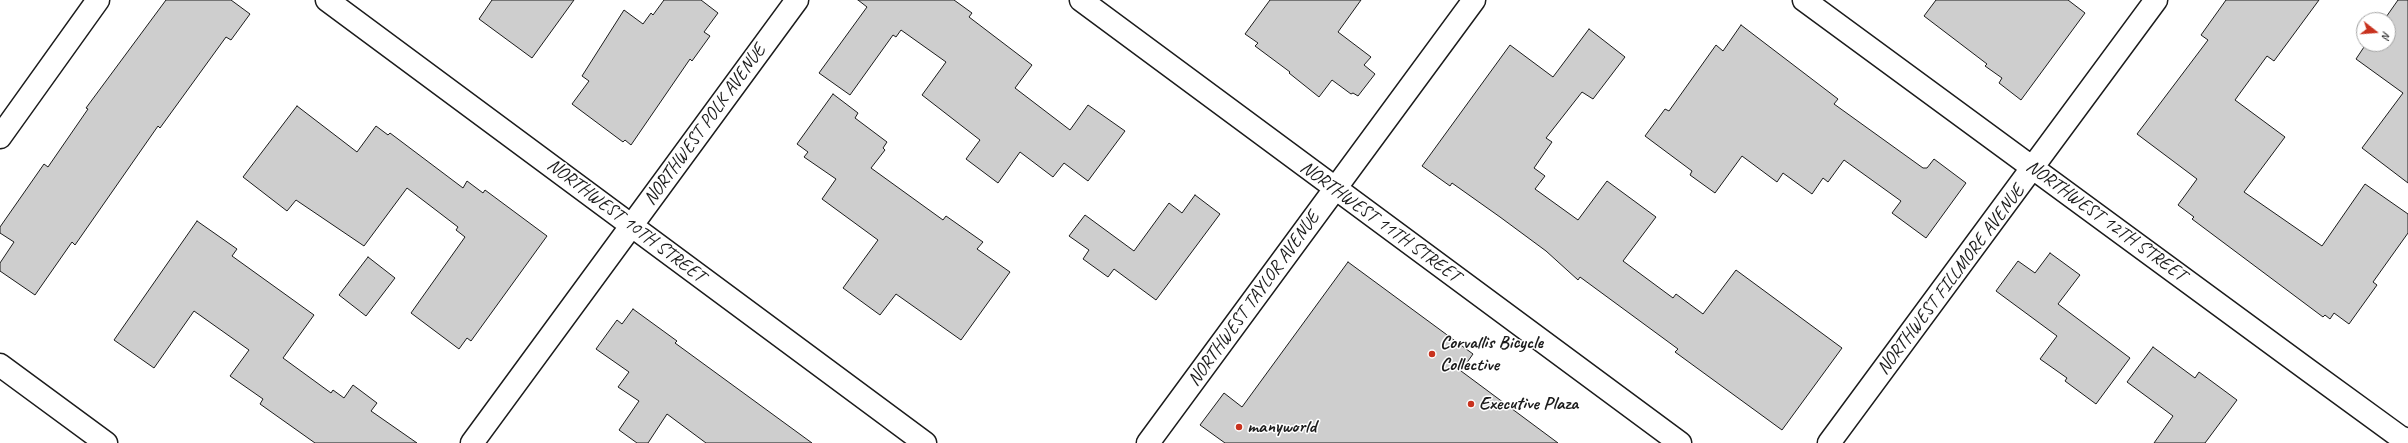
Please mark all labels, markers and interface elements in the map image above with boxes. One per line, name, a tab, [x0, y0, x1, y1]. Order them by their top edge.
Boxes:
north arrow	[2356, 12, 2396, 52]
text: N	[2379, 30, 2394, 41]
street label: NORTHWEST POLK AVENUE	[639, 40, 771, 210]
street label: NORTHWEST 10TH STREET	[542, 154, 710, 288]
street label: NORTHWEST 12TH STREET	[2022, 155, 2190, 287]
street label: NORTHWEST 11TH STREET	[1296, 156, 1464, 288]
street label: NORTHWEST FILLMORE AVENUE	[1872, 181, 2030, 379]
street label: NORTHWEST TAYLOR AVENUE	[1183, 207, 1325, 391]
place label: Corvallis Bicycle Collective	[1440, 332, 1543, 376]
marker: Corvallis Bicycle Collective	[1427, 349, 1437, 359]
place label: Executive Plaza	[1479, 393, 1578, 415]
marker: Executive Plaza	[1466, 399, 1476, 409]
place label: manyworld	[1247, 416, 1316, 438]
marker: manyworld	[1234, 422, 1244, 432]

